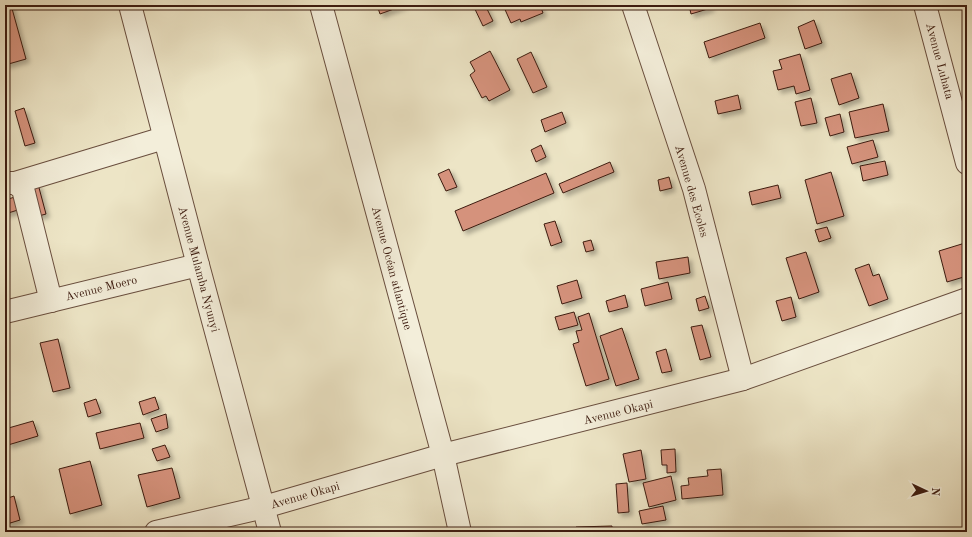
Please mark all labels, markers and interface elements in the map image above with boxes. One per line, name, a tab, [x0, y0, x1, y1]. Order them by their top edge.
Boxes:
street label: Avenue Luhata	[923, 22, 955, 101]
street label: Avenue des Ecoles	[672, 144, 710, 239]
street label: Avenue Mulamba Nyunyi	[175, 205, 221, 334]
street label: Avenue Océan atlantique	[369, 205, 413, 332]
street label: Avenue Moero	[64, 274, 139, 304]
street label: Avenue Okapi	[582, 398, 654, 427]
north arrow	[906, 471, 946, 511]
street label: Avenue Okapi	[269, 480, 341, 512]
text: N	[929, 487, 940, 497]

